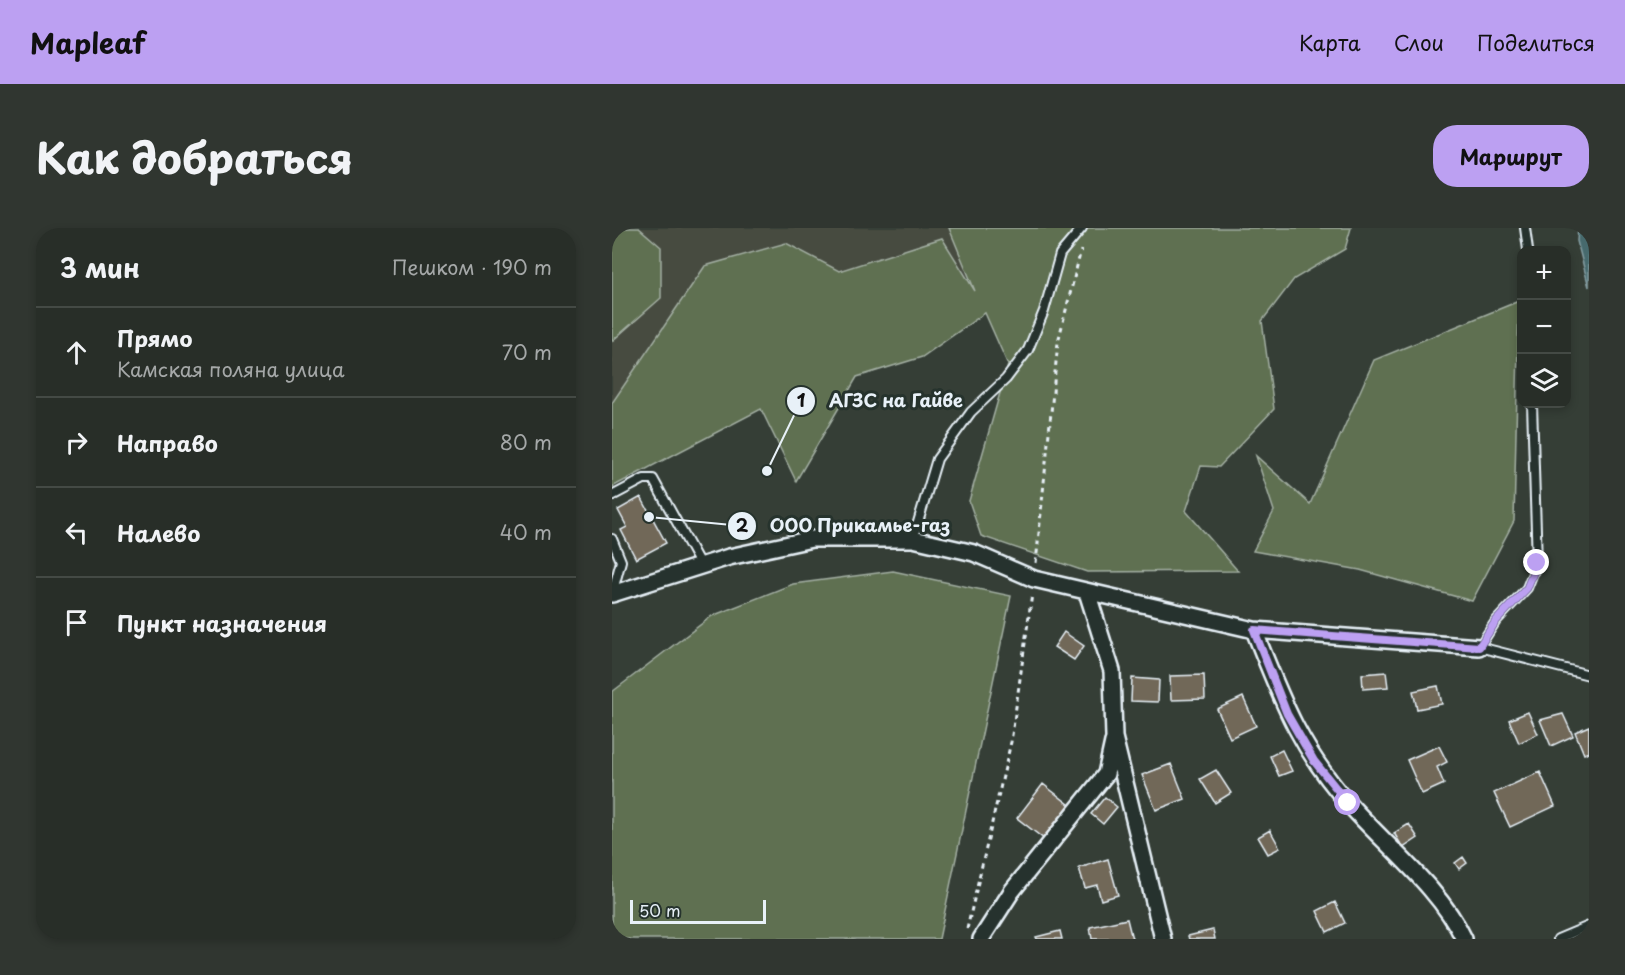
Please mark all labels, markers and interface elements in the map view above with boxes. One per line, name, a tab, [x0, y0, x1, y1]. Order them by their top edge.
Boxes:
text: Mapleaf	[30, 21, 146, 64]
text: Карта	[1299, 26, 1361, 58]
text: Слои	[1394, 26, 1444, 58]
text: Поделиться	[1477, 26, 1595, 58]
text: Как добраться	[36, 125, 353, 188]
button: Маршрут	[1433, 125, 1589, 187]
map controls	[1517, 246, 1571, 408]
button: +	[1517, 246, 1571, 300]
text: 3 мин	[60, 248, 140, 287]
text: Пешком · 190 m	[392, 252, 552, 282]
button: −	[1517, 300, 1571, 354]
text: Прямо	[117, 321, 192, 354]
icon: ahead	[60, 336, 93, 369]
text: 70 m	[502, 337, 552, 367]
text: Камская поляна улица	[117, 354, 344, 384]
button: layers	[1517, 354, 1571, 408]
callout: АГЗС на Гайве	[786, 383, 977, 419]
text: 1	[797, 386, 806, 413]
text: АГЗС на Гайве	[829, 386, 963, 413]
icon: right	[60, 426, 93, 459]
text: Направо	[117, 426, 218, 459]
text: 80 m	[500, 427, 552, 457]
callout: ООО Прикамье-газ	[727, 508, 963, 544]
text: 2	[736, 511, 749, 538]
text: ООО Прикамье-газ	[770, 511, 950, 538]
icon: left	[60, 516, 93, 549]
text: Налево	[117, 516, 200, 549]
text: 40 m	[500, 517, 552, 547]
route end	[1523, 549, 1549, 575]
icon: arrive	[60, 606, 93, 639]
text: Пункт назначения	[117, 606, 327, 639]
route start	[1334, 789, 1360, 815]
scale bar	[630, 897, 766, 924]
text: 50 m	[639, 898, 680, 922]

